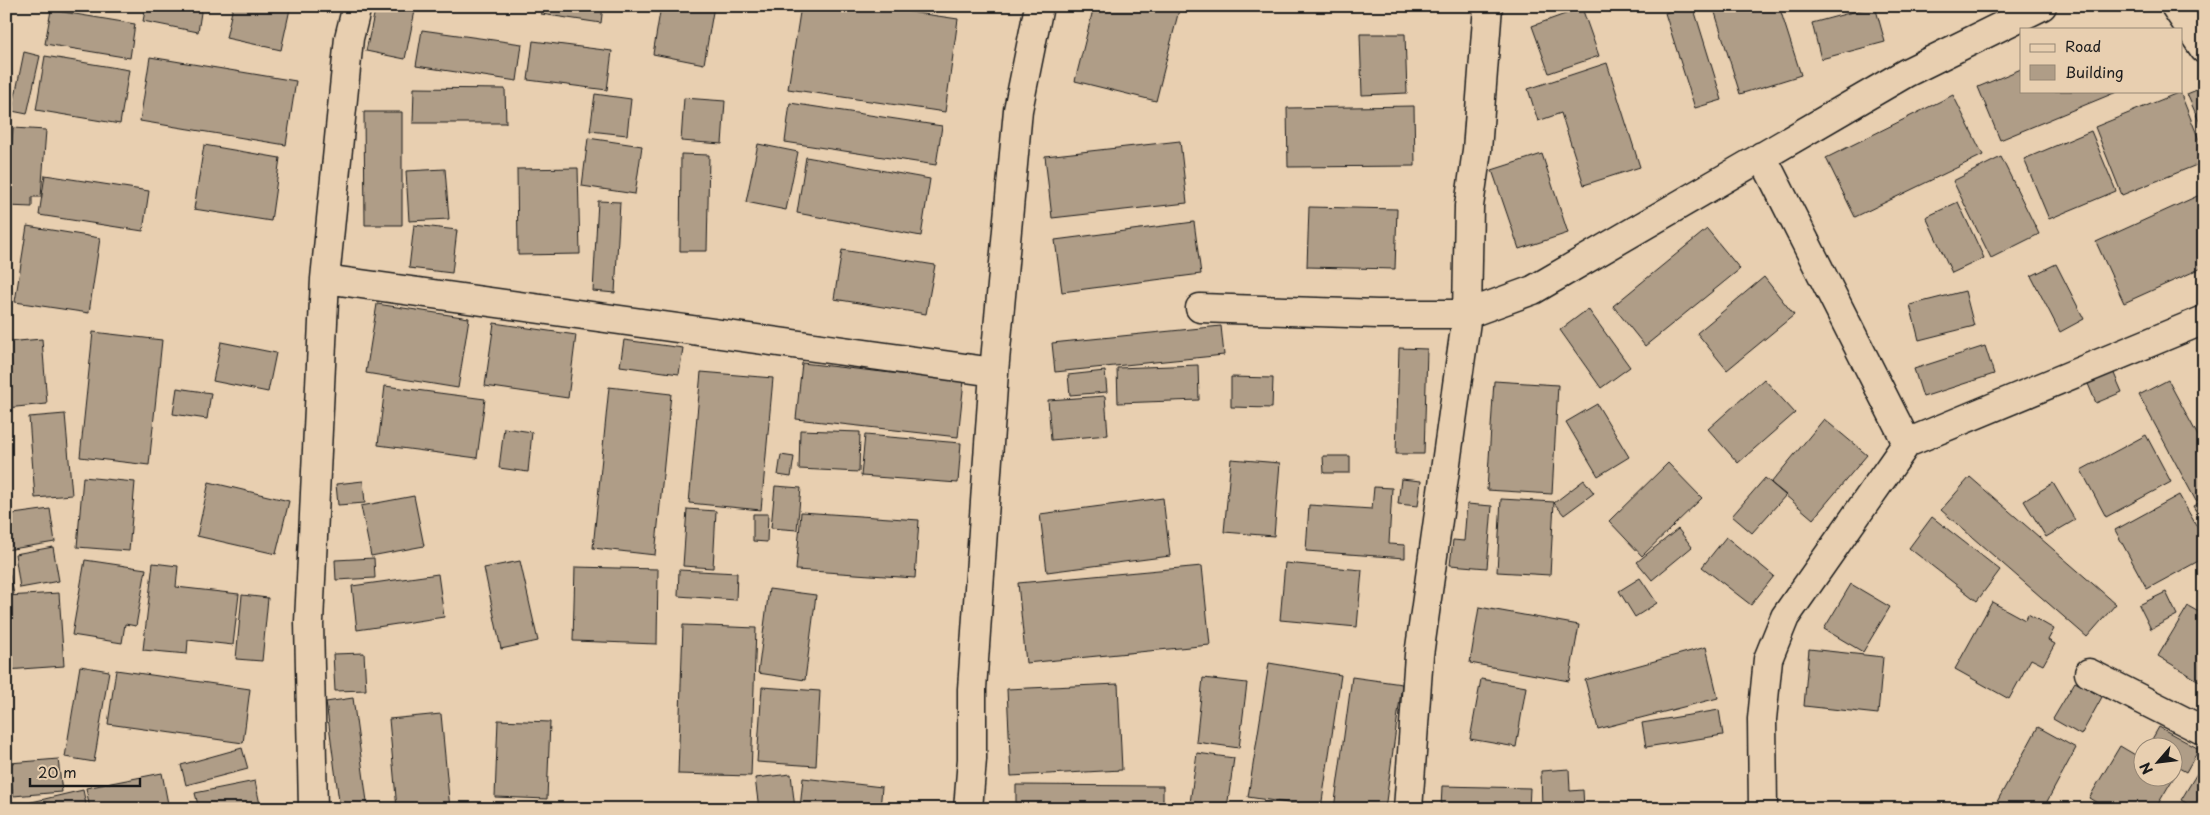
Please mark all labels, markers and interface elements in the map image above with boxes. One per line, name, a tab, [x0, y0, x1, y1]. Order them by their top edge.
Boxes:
legend	[2020, 28, 2182, 92]
text: Road	[2065, 34, 2101, 57]
text: Building	[2065, 60, 2124, 83]
north arrow	[2132, 738, 2182, 788]
scale bar	[30, 755, 140, 787]
text: N	[2134, 759, 2158, 778]
text: 20 m	[38, 760, 77, 783]

